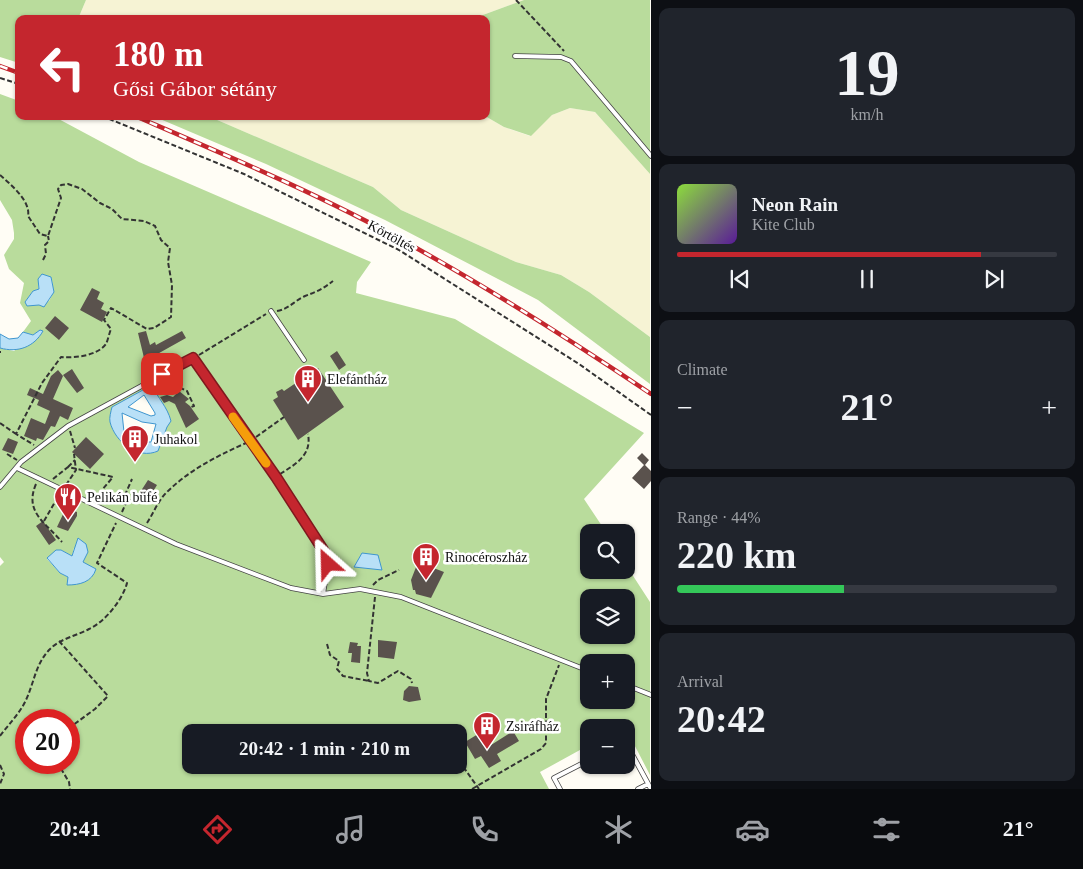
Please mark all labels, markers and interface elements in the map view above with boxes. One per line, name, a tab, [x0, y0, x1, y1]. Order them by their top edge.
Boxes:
icon: left	[30, 35, 95, 100]
text: 180 m	[113, 35, 203, 74]
text: 19	[835, 37, 900, 109]
text: Gősi Gábor sétány	[113, 76, 277, 101]
text: km/h	[851, 106, 883, 123]
text: Neon Rain	[752, 194, 838, 215]
text: Kite Club	[752, 216, 815, 233]
street label: Körtöltés	[365, 217, 418, 256]
icon: previous	[726, 265, 754, 293]
icon: pause	[853, 265, 881, 293]
icon: next	[980, 265, 1008, 293]
pin	[141, 353, 183, 395]
icon: arrive	[148, 360, 176, 388]
text: Climate	[677, 361, 728, 378]
building icon: Elefántház	[293, 364, 323, 403]
place label: Elefántház	[327, 372, 387, 387]
text: 21°	[840, 386, 894, 428]
text: −	[677, 392, 693, 423]
text: +	[1041, 392, 1057, 423]
building icon: Juhakol	[120, 424, 150, 463]
place label: Juhakol	[154, 432, 198, 447]
restaurant icon: Pelikán büfé	[53, 482, 83, 521]
place label: Pelikán büfé	[87, 490, 157, 505]
text: Range · 44%	[677, 509, 761, 526]
map controls	[580, 524, 635, 774]
button: search	[580, 524, 635, 579]
text: 220 km	[677, 534, 796, 576]
position arrow	[301, 537, 353, 589]
building icon: Rinocéroszház	[411, 542, 441, 581]
place label: Rinocéroszház	[445, 550, 527, 565]
button: layers	[580, 589, 635, 644]
button: +	[580, 654, 635, 709]
text: Arrival	[677, 673, 723, 690]
text: 20:42	[677, 698, 766, 740]
speed limit sign: 20	[15, 709, 80, 774]
building icon: Zsiráfház	[472, 711, 502, 750]
place label: Zsiráfház	[506, 719, 559, 734]
button: −	[580, 719, 635, 774]
text: 20:42 · 1 min · 210 m	[239, 738, 410, 759]
icon: directions	[200, 812, 235, 847]
icon: music	[333, 812, 368, 847]
icon: phone	[467, 812, 502, 847]
icon: climate	[601, 812, 636, 847]
icon: car	[735, 812, 770, 847]
icon: filters	[869, 812, 904, 847]
text: 20:41	[49, 816, 101, 841]
text: 21°	[1003, 816, 1033, 841]

